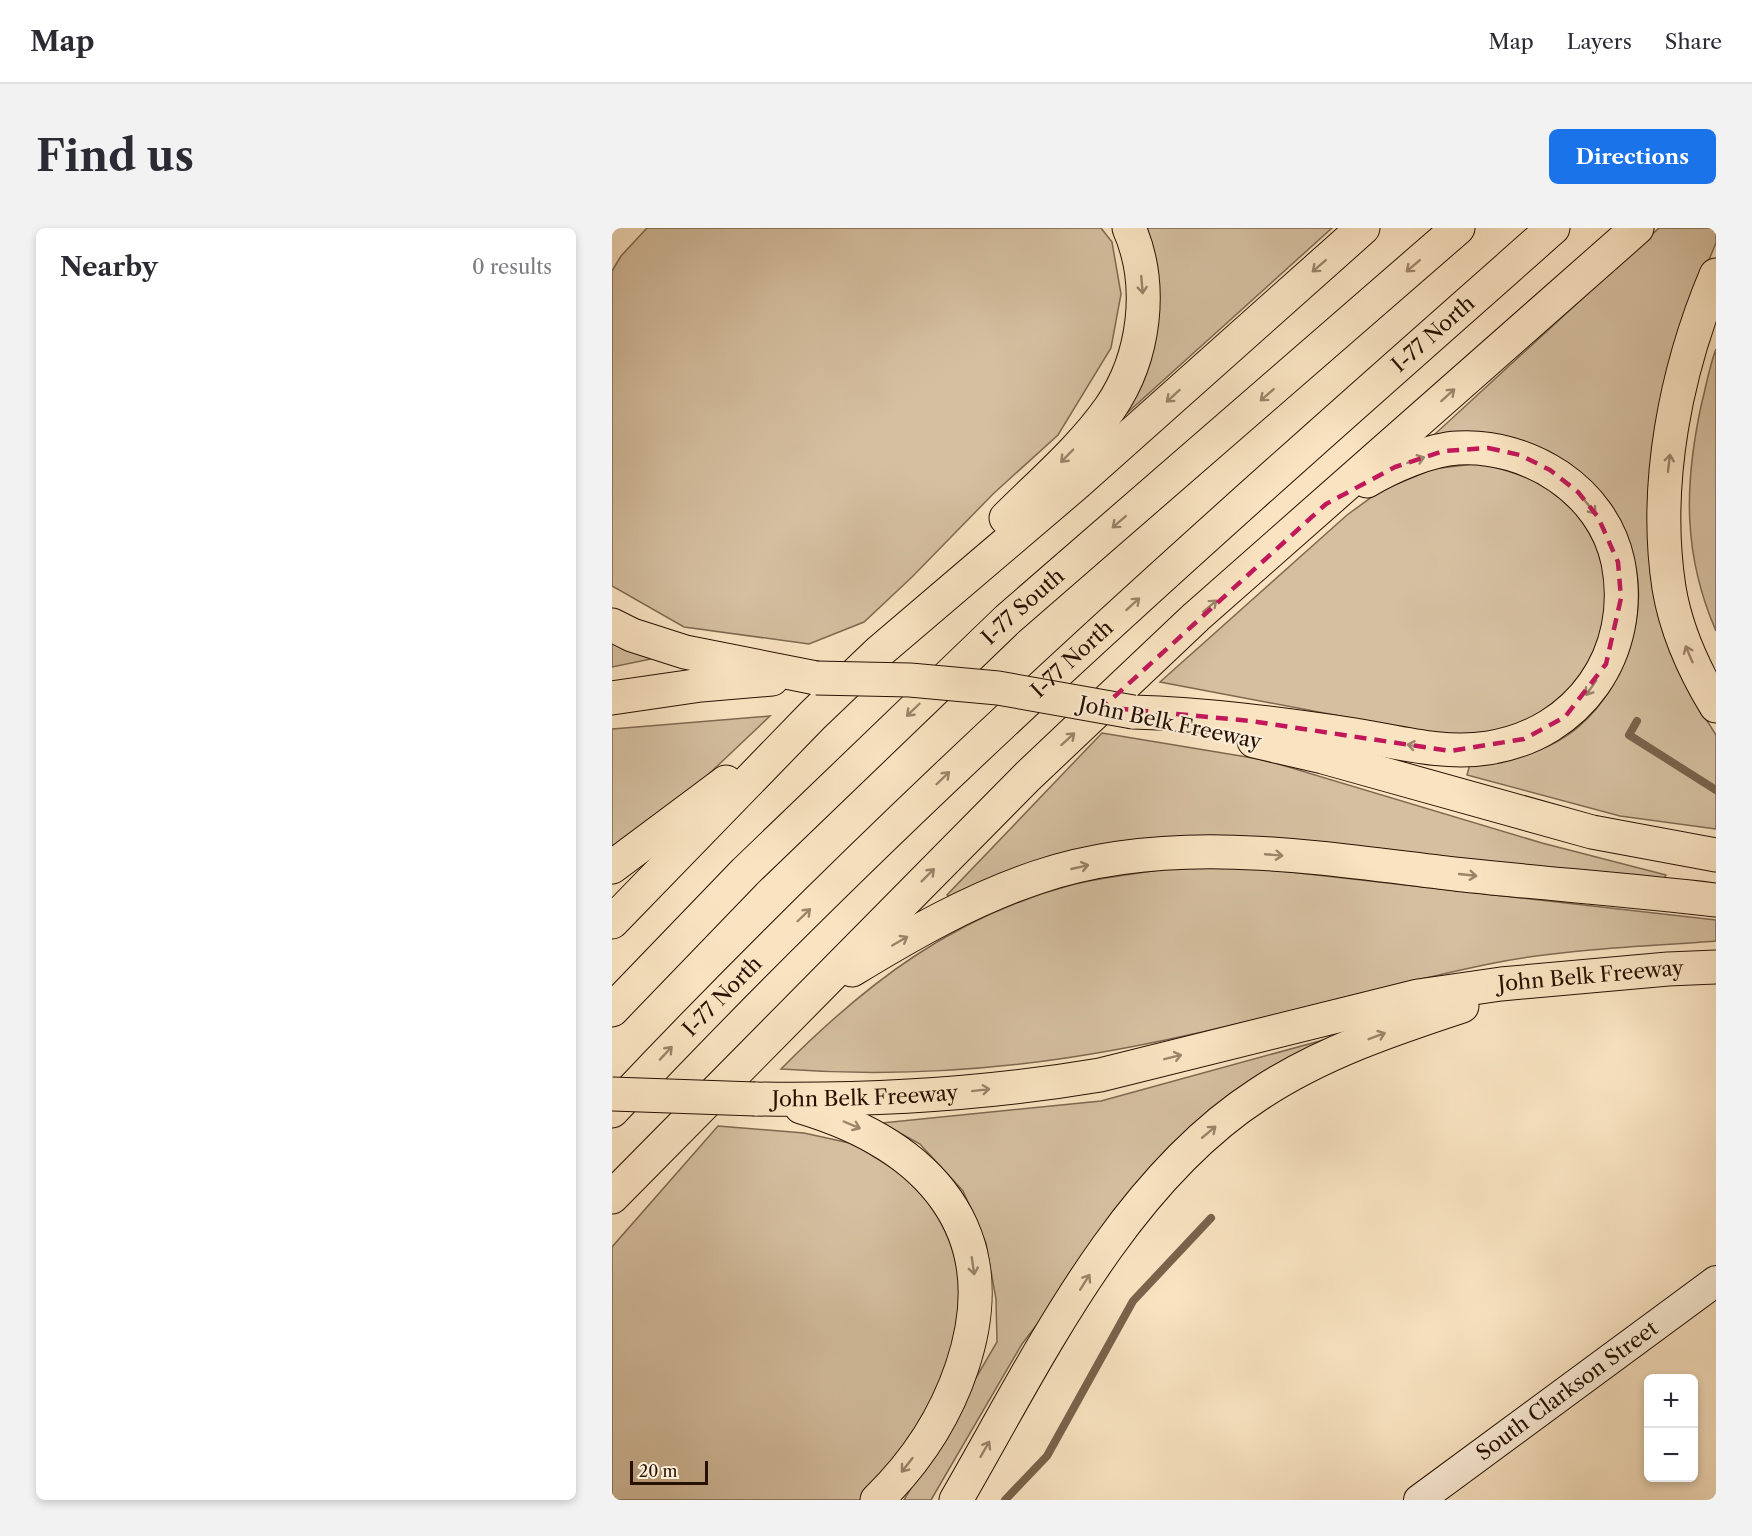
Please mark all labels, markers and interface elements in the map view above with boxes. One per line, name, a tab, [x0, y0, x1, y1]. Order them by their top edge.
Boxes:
text: Map	[30, 24, 94, 58]
text: Map	[1489, 29, 1534, 54]
text: Layers	[1567, 29, 1632, 54]
text: Share	[1665, 29, 1722, 54]
button: Directions	[1549, 129, 1716, 184]
text: Find us	[36, 130, 194, 182]
text: Nearby	[60, 251, 158, 283]
text: 0 results	[472, 255, 552, 279]
one-way arrow	[1406, 259, 1421, 273]
one-way arrow	[1311, 260, 1327, 273]
one-way arrow	[1137, 274, 1148, 294]
street label: I-77 North	[1386, 290, 1480, 377]
one-way arrow	[1259, 388, 1274, 402]
one-way arrow	[1440, 388, 1455, 402]
one-way arrow	[1166, 389, 1181, 403]
one-way arrow	[1059, 449, 1074, 464]
one-way arrow	[1406, 453, 1425, 464]
one-way arrow	[1663, 453, 1674, 473]
one-way arrow	[1584, 499, 1597, 515]
one-way arrow	[1112, 515, 1127, 529]
street label: I-77 South	[976, 563, 1069, 650]
one-way arrow	[1126, 597, 1141, 611]
one-way arrow	[1202, 599, 1218, 612]
street label: I-77 North	[1026, 615, 1118, 703]
one-way arrow	[1683, 646, 1694, 664]
one-way arrow	[1585, 680, 1597, 696]
street label: John Belk Freeway	[1073, 690, 1264, 754]
one-way arrow	[906, 703, 921, 718]
one-way arrow	[1060, 732, 1075, 746]
one-way arrow	[1407, 740, 1427, 751]
one-way arrow	[936, 771, 951, 786]
one-way arrow	[1263, 850, 1283, 861]
one-way arrow	[1070, 861, 1089, 873]
one-way arrow	[921, 868, 936, 883]
one-way arrow	[1457, 870, 1477, 881]
one-way arrow	[797, 907, 812, 922]
one-way arrow	[891, 934, 908, 946]
street label: I-77 North	[677, 951, 767, 1041]
street label: John Belk Freeway	[1494, 955, 1684, 996]
one-way arrow	[1367, 1030, 1386, 1041]
one-way arrow	[659, 1045, 674, 1060]
one-way arrow	[1163, 1050, 1182, 1062]
street label: John Belk Freeway	[769, 1080, 959, 1111]
one-way arrow	[971, 1084, 991, 1095]
one-way arrow	[842, 1120, 860, 1131]
one-way arrow	[1201, 1126, 1217, 1139]
one-way arrow	[968, 1256, 979, 1276]
one-way arrow	[1080, 1274, 1092, 1291]
street label: South Clarkson Street	[1471, 1315, 1663, 1466]
map controls	[1644, 1374, 1698, 1482]
button: +	[1644, 1374, 1698, 1428]
button: −	[1644, 1428, 1698, 1482]
one-way arrow	[980, 1441, 991, 1459]
one-way arrow	[901, 1457, 914, 1473]
scale bar	[630, 1458, 708, 1486]
text: 20 m	[639, 1461, 678, 1481]

